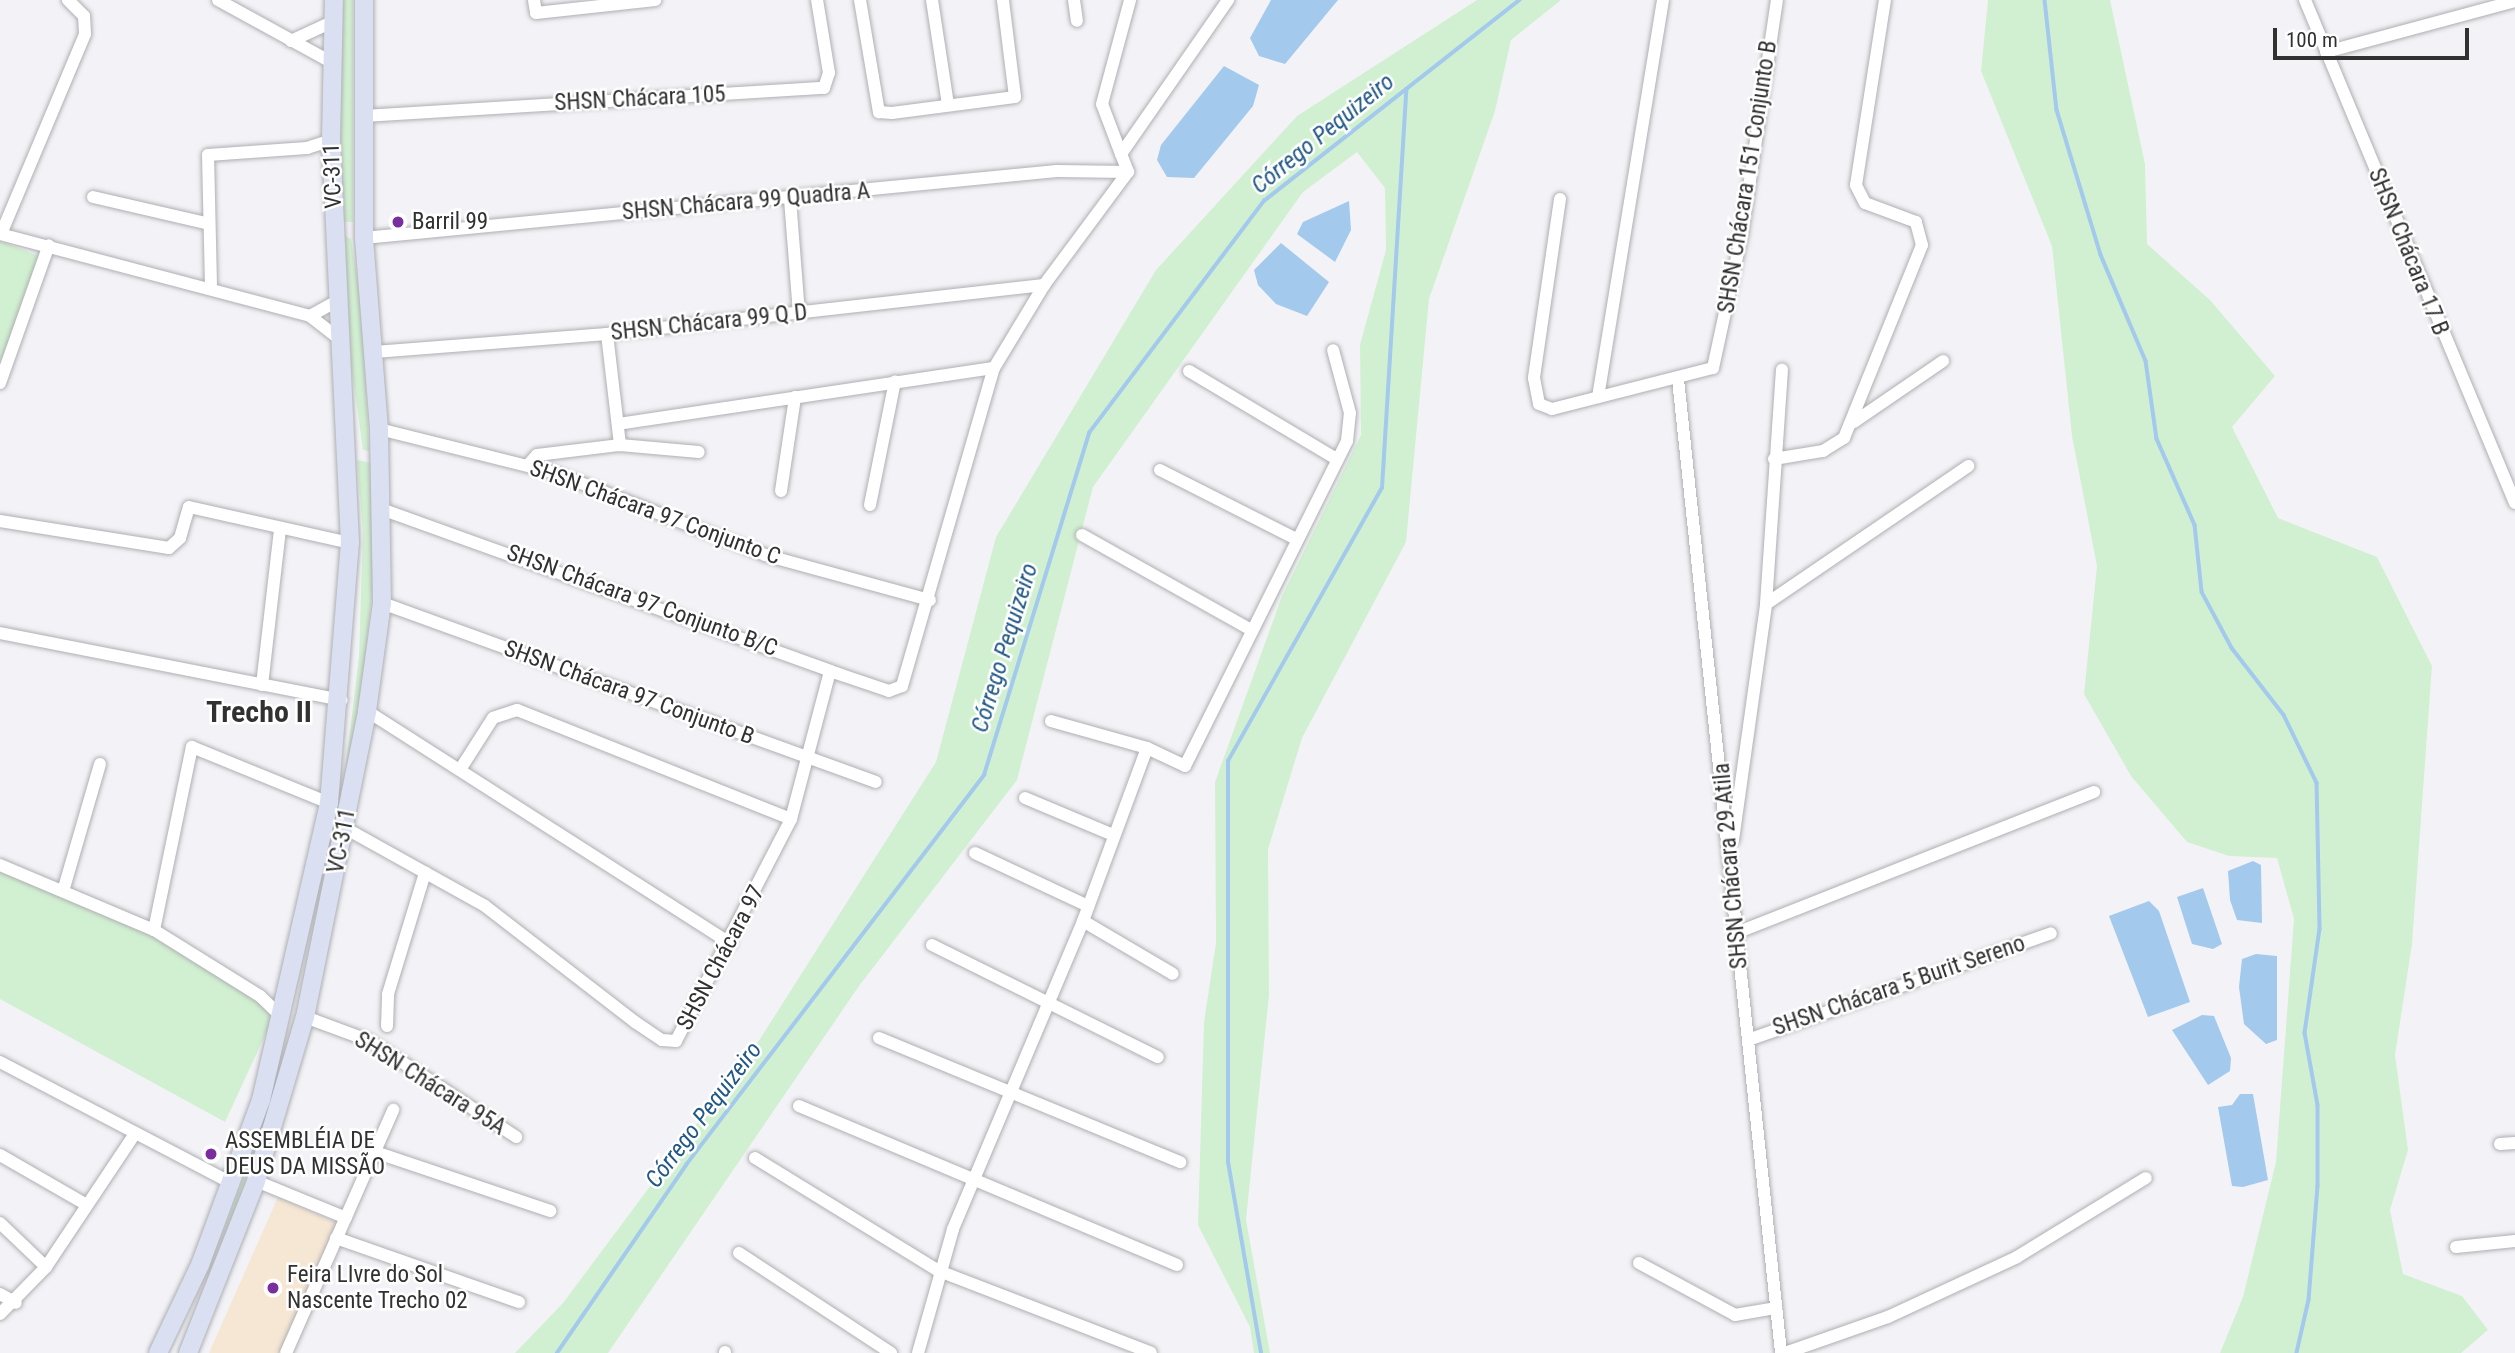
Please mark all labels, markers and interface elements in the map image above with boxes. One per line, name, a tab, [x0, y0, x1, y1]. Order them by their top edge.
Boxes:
scale bar	[2277, 14, 2473, 58]
text: 100 m	[2286, 28, 2338, 52]
street label: SHSN Chácara 151 Conjunto B	[1713, 39, 1783, 315]
water label: Córrego Pequizeiro	[1246, 68, 1400, 200]
street label: SHSN Chácara 105	[554, 81, 726, 117]
street label: VC-311	[318, 143, 348, 209]
street label: SHSN Chácara 17 B	[2362, 164, 2454, 340]
street label: SHSN Chácara 99 Quadra A	[621, 177, 871, 227]
place label: Barril 99	[412, 208, 488, 236]
marker: Barril 99	[390, 214, 406, 230]
street label: SHSN Chácara 99 Q D	[609, 299, 809, 347]
street label: SHSN Chácara 97 Conjunto C	[526, 455, 784, 571]
street label: SHSN Chácara 97 Conjunto B/C	[503, 539, 781, 663]
water label: Córrego Pequizeiro	[966, 560, 1044, 736]
street label: SHSN Chácara 97 Conjunto B	[500, 635, 758, 751]
district label: Trecho II	[206, 694, 312, 730]
street label: SHSN Chácara 29 Atila	[1708, 762, 1754, 970]
street label: VC-311	[322, 806, 362, 876]
street label: SHSN Chácara 97	[671, 881, 771, 1035]
street label: SHSN Chácara 5 Burit Sereno	[1769, 930, 2029, 1042]
street label: SHSN Chácara 95A	[349, 1026, 511, 1142]
water label: Córrego Pequizeiro	[640, 1036, 768, 1194]
place label: ASSEMBLÉIA DE DEUS DA MISSÃO	[225, 1127, 385, 1181]
marker: ASSEMBLÉIA DE DEUS DA MISSÃO	[203, 1146, 219, 1162]
place label: Feira LIvre do Sol Nascente Trecho 02	[287, 1261, 468, 1315]
marker: Feira LIvre do Sol Nascente Trecho 02	[265, 1280, 281, 1296]

